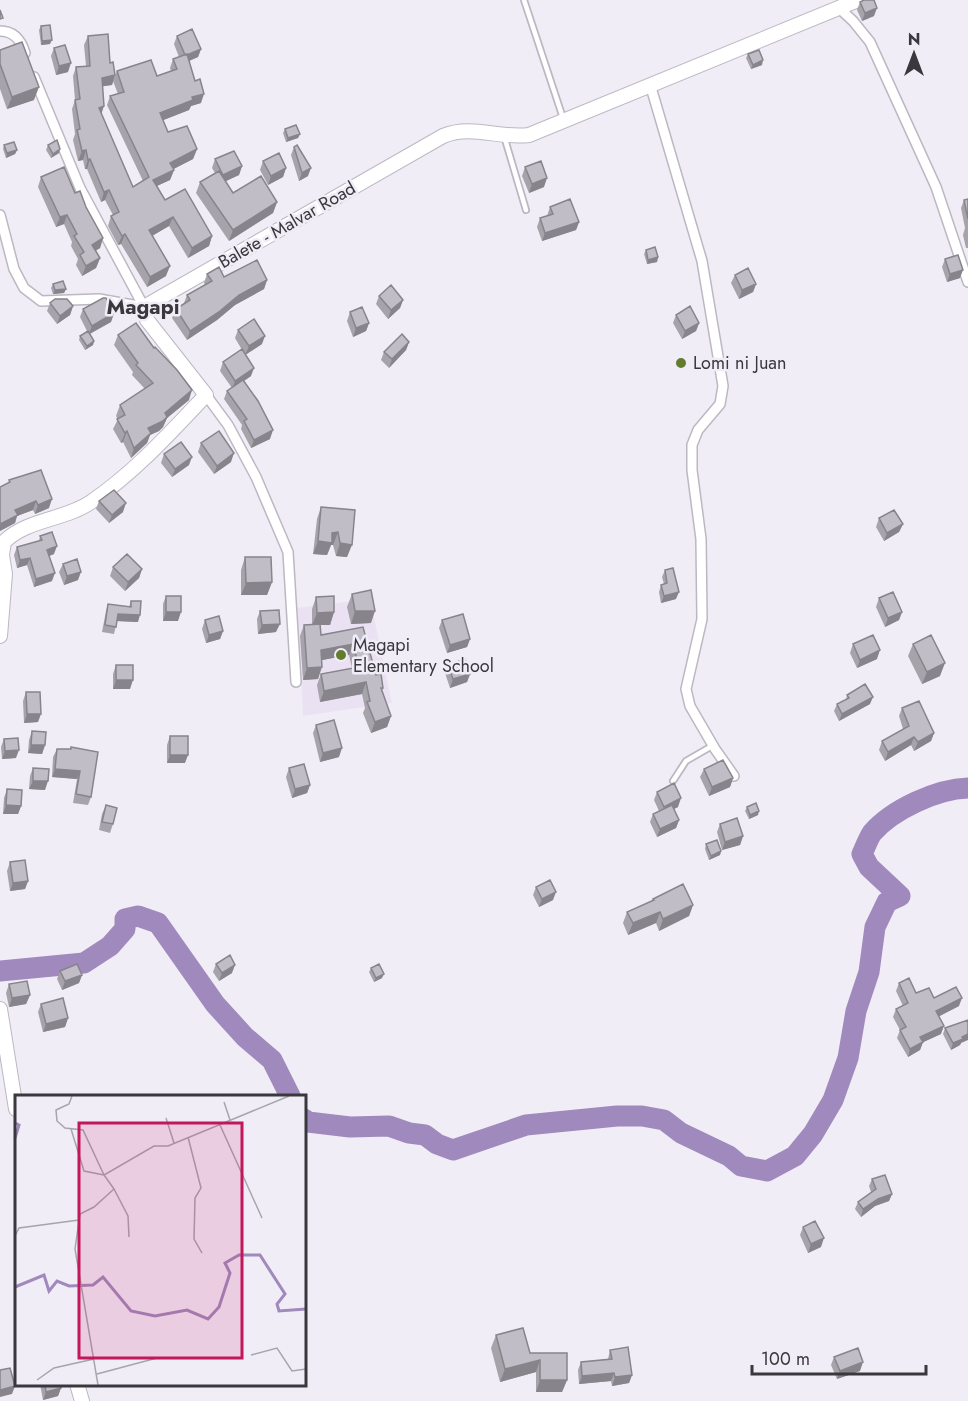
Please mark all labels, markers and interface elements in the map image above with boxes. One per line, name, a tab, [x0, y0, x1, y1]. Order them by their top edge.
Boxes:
north arrow	[884, 24, 944, 84]
text: N	[908, 28, 920, 51]
street label: Balete - Malvar Road	[214, 175, 360, 275]
district label: Magapi	[107, 292, 179, 322]
place label: Lomi ni Juan	[693, 350, 786, 376]
marker: Lomi ni Juan	[674, 356, 688, 370]
place label: Magapi Elementary School	[353, 632, 494, 679]
marker: Magapi Elementary School	[334, 648, 348, 662]
inset map	[15, 1095, 306, 1386]
scale bar	[752, 1338, 926, 1376]
text: 100 m	[761, 1346, 810, 1372]

